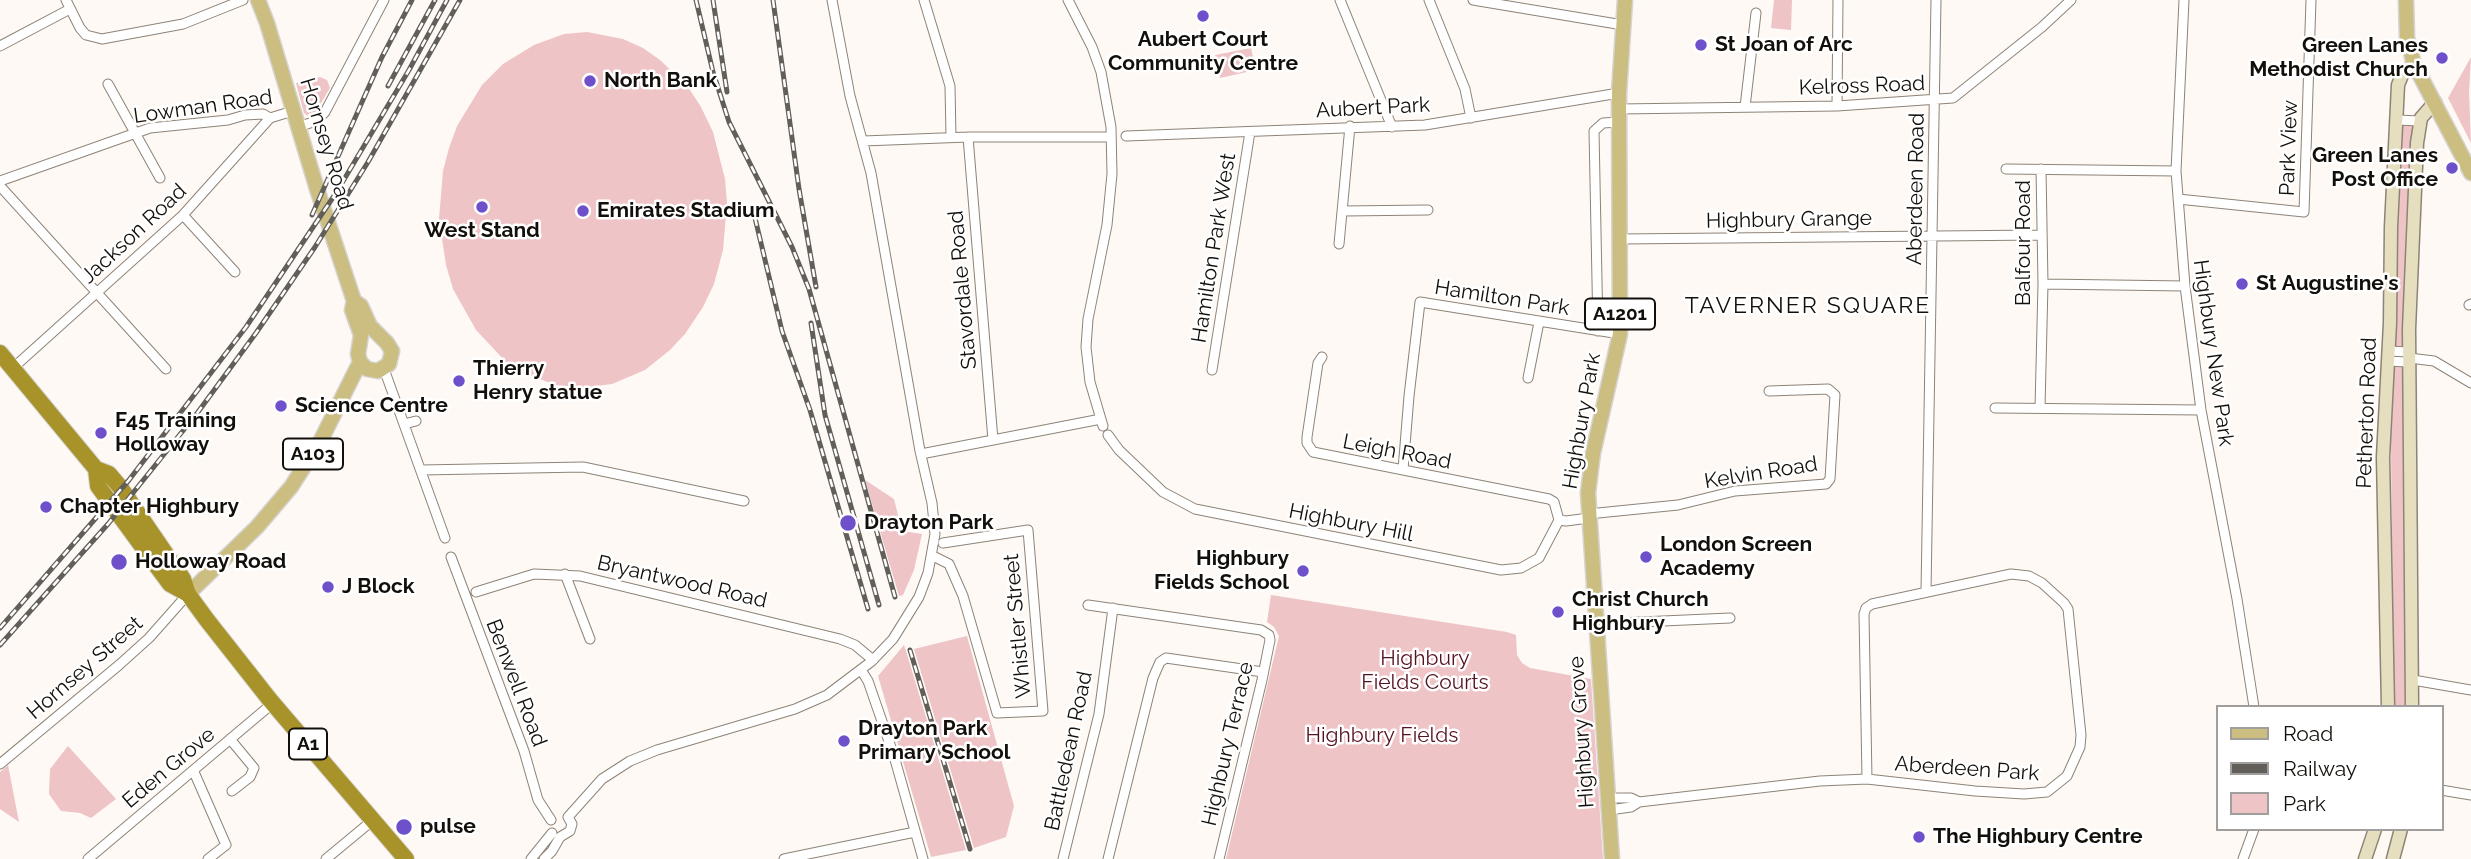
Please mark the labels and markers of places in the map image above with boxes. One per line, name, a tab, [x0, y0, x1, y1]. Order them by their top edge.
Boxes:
marker: Aubert Court Community Centre	[1195, 8, 1211, 24]
place label: Aubert Court Community Centre	[1108, 27, 1298, 77]
place label: St Joan of Arc	[1715, 32, 1853, 58]
place label: Green Lanes Methodist Church	[2249, 33, 2428, 83]
marker: St Joan of Arc	[1693, 37, 1709, 53]
marker: Green Lanes Methodist Church	[2434, 50, 2450, 66]
place label: North Bank	[604, 68, 717, 94]
marker: North Bank	[582, 73, 598, 89]
place label: Green Lanes Post Office	[2312, 143, 2438, 193]
marker: Green Lanes Post Office	[2444, 160, 2460, 176]
place label: Emirates Stadium	[597, 198, 775, 224]
marker: West Stand	[474, 199, 490, 215]
marker: Emirates Stadium	[575, 203, 591, 219]
place label: West Stand	[424, 218, 540, 244]
place label: St Augustine's	[2256, 271, 2399, 297]
marker: St Augustine's	[2234, 276, 2250, 292]
place label: Thierry Henry statue	[473, 356, 602, 406]
marker: Thierry Henry statue	[451, 373, 467, 389]
place label: Science Centre	[295, 393, 448, 419]
marker: Science Centre	[273, 398, 289, 414]
place label: F45 Training Holloway	[115, 408, 236, 458]
marker: F45 Training Holloway	[93, 425, 109, 441]
place label: Chapter Highbury	[60, 494, 239, 520]
marker: Chapter Highbury	[38, 499, 54, 515]
place label: Drayton Park	[864, 510, 993, 536]
marker: Drayton Park	[838, 513, 858, 533]
place label: London Screen Academy	[1660, 532, 1812, 582]
place label: Highbury Fields School	[1154, 546, 1289, 596]
place label: Holloway Road	[135, 549, 286, 575]
marker: London Screen Academy	[1638, 549, 1654, 565]
marker: Holloway Road	[109, 552, 129, 572]
marker: Highbury Fields School	[1295, 563, 1311, 579]
place label: J Block	[342, 574, 415, 600]
marker: J Block	[320, 579, 336, 595]
place label: Christ Church Highbury	[1572, 587, 1709, 637]
marker: Christ Church Highbury	[1550, 604, 1566, 620]
place label: Drayton Park Primary School	[858, 716, 1010, 766]
marker: Drayton Park Primary School	[836, 733, 852, 749]
place label: pulse	[420, 814, 476, 840]
marker: pulse	[394, 817, 414, 837]
place label: The Highbury Centre	[1933, 824, 2143, 850]
marker: The Highbury Centre	[1911, 829, 1927, 845]

